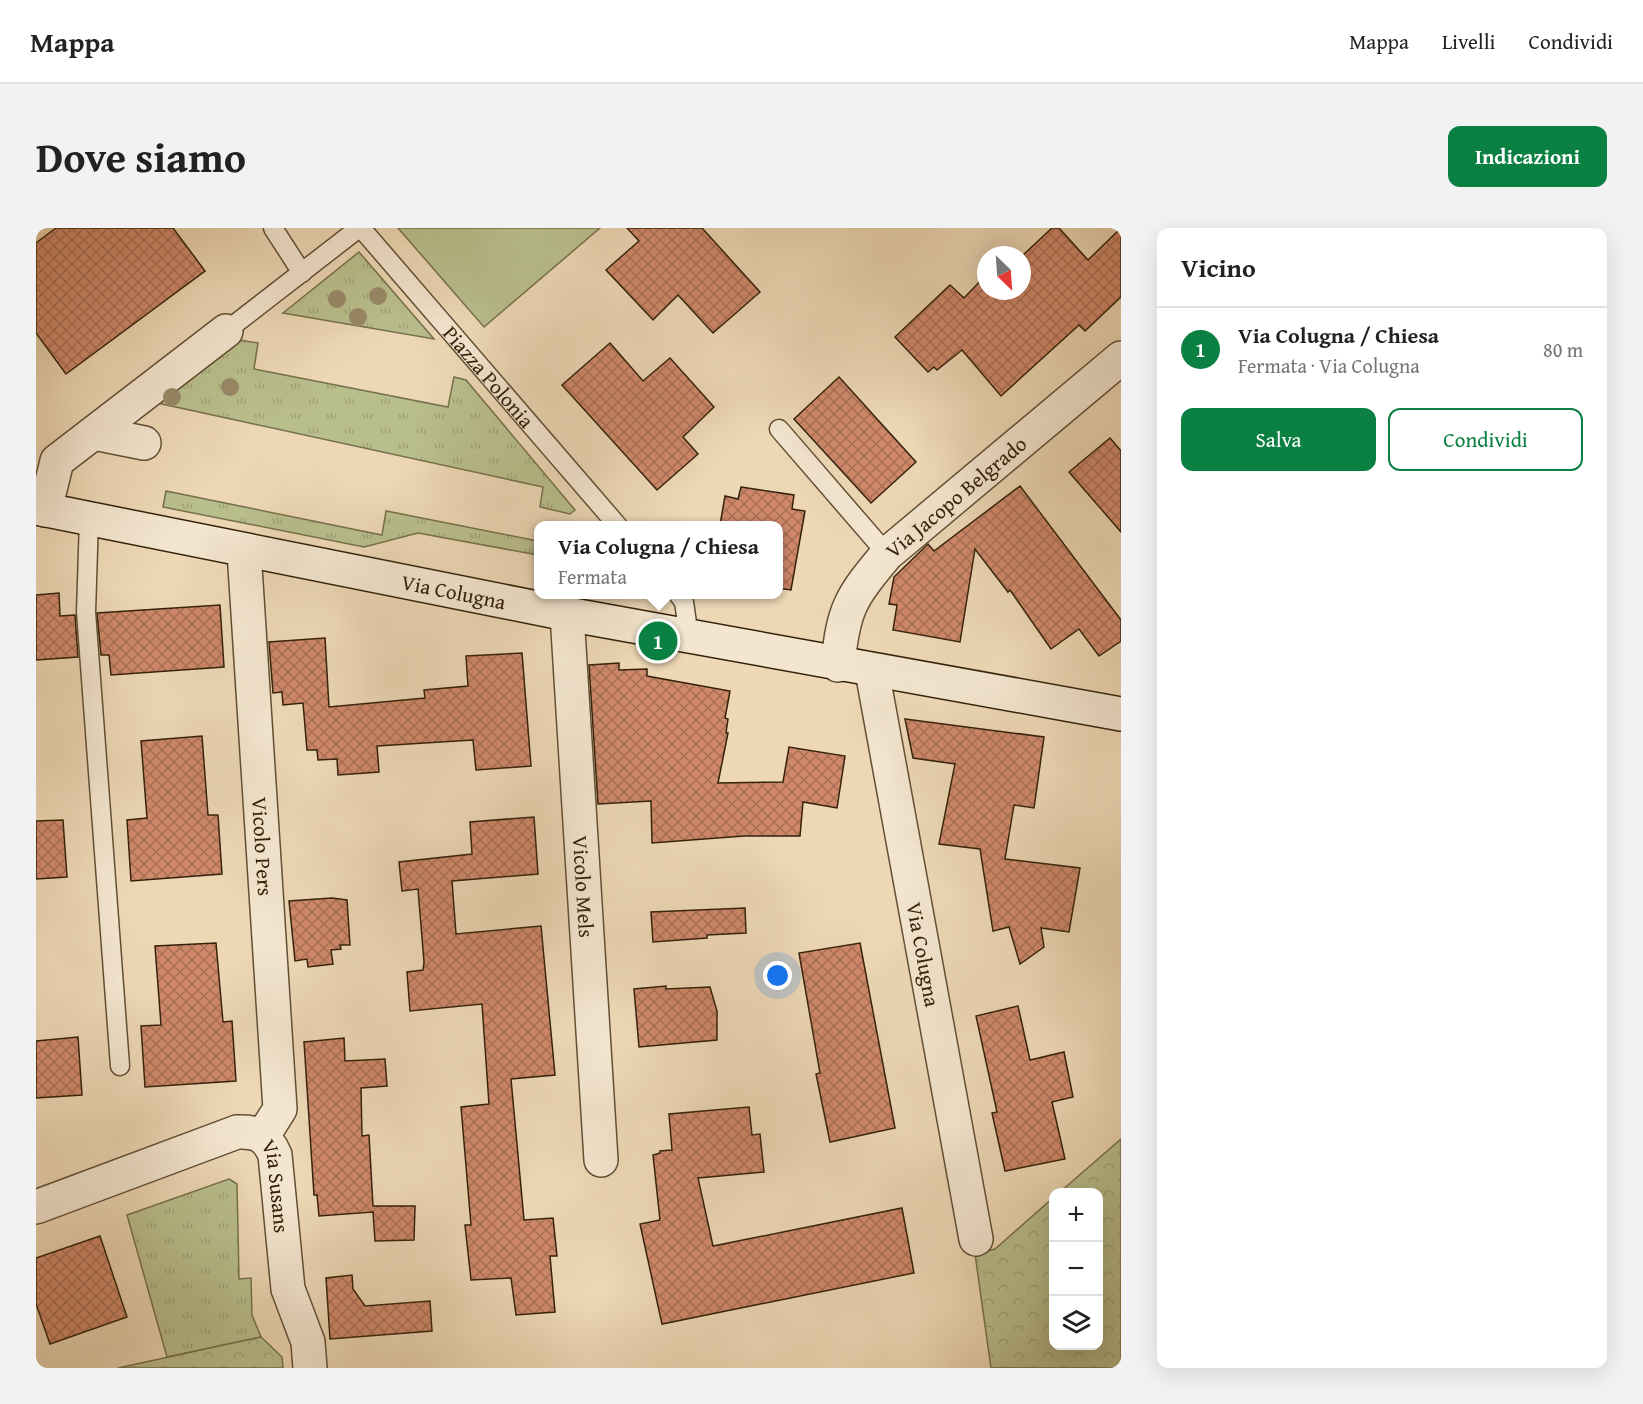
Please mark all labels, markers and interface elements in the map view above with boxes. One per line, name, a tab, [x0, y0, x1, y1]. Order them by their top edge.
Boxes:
text: Mappa	[30, 21, 115, 62]
text: Mappa	[1349, 26, 1409, 57]
text: Livelli	[1442, 26, 1496, 57]
text: Condividi	[1529, 26, 1613, 57]
text: Dove siamo	[36, 126, 246, 187]
button: Indicazioni	[1448, 126, 1607, 187]
north arrow	[977, 246, 1031, 300]
text: Vicino	[1181, 248, 1256, 287]
street label: Piazza Polonia	[436, 318, 542, 434]
text: Via Colugna / Chiesa	[1238, 319, 1439, 351]
text: 1	[1195, 335, 1206, 364]
text: 80 m	[1543, 335, 1583, 364]
text: Fermata · Via Colugna	[1238, 351, 1420, 380]
button: Salva	[1181, 408, 1376, 471]
button: Condividi	[1388, 408, 1583, 471]
street label: Via Jacopo Belgrado	[878, 428, 1033, 565]
popup	[534, 521, 783, 599]
text: Via Colugna / Chiesa	[558, 530, 759, 562]
text: Fermata	[558, 562, 627, 591]
street label: Via Colugna	[399, 566, 509, 617]
pin: 1	[638, 618, 678, 664]
street label: Vicolo Pers	[244, 796, 282, 897]
street label: Vicolo Mels	[565, 834, 603, 938]
street label: Via Colugna	[899, 899, 949, 1009]
your location	[763, 961, 792, 990]
street label: Via Susans	[254, 1133, 298, 1234]
map controls	[1049, 1188, 1103, 1350]
button: +	[1049, 1188, 1103, 1242]
button: −	[1049, 1242, 1103, 1296]
button: layers	[1049, 1296, 1103, 1350]

